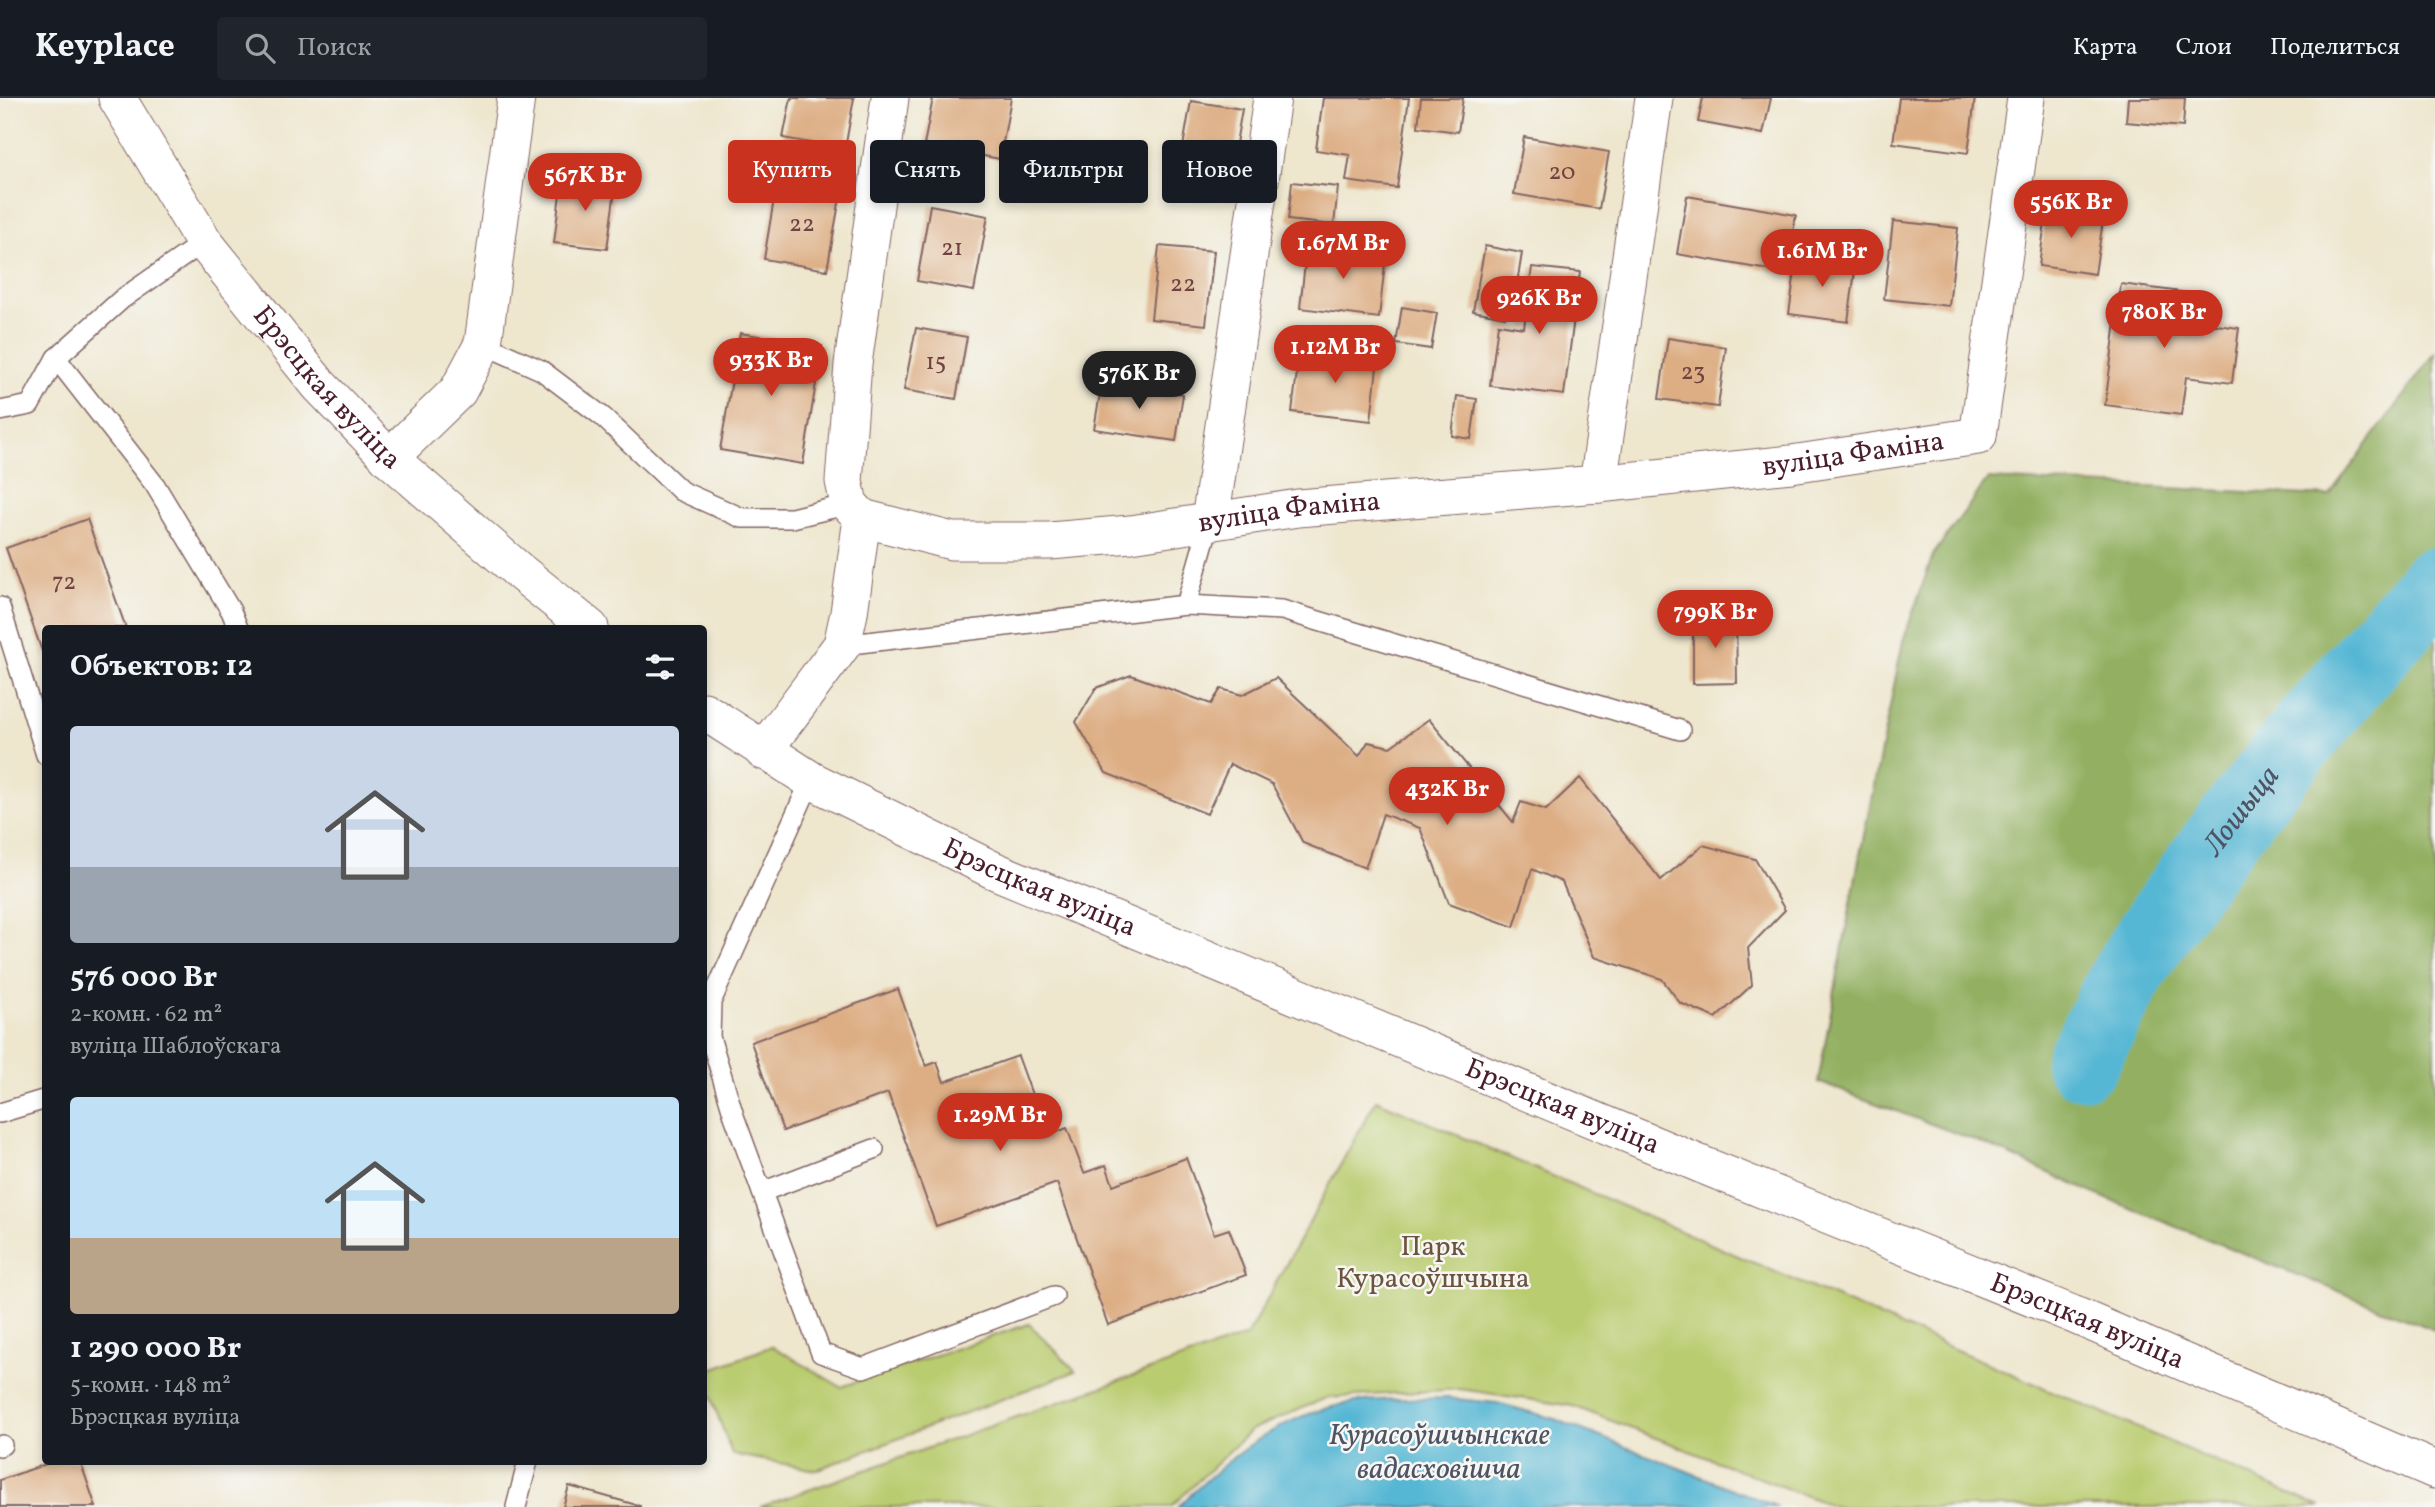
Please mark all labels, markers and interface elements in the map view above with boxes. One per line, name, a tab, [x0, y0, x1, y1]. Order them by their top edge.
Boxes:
search box	[217, 17, 707, 80]
text: Keyplace	[35, 25, 175, 71]
icon: search	[241, 29, 279, 67]
text: Поиск	[297, 30, 371, 66]
text: Карта	[2073, 31, 2138, 65]
text: Слои	[2176, 31, 2232, 65]
text: Поделиться	[2270, 31, 2400, 65]
chip: Купить	[728, 140, 856, 203]
chip: Снять	[870, 140, 985, 203]
chip: Фильтры	[999, 140, 1148, 203]
chip: Новое	[1162, 140, 1277, 203]
pin: 567K Br	[520, 153, 650, 213]
house number: 20	[1548, 156, 1576, 190]
text: 567K Br	[544, 160, 626, 192]
pin: 556K Br	[2006, 180, 2136, 240]
text: 556K Br	[2030, 187, 2112, 219]
house number: 22	[789, 208, 815, 242]
pin: 1.67M Br	[1271, 222, 1415, 281]
text: 1.67M Br	[1297, 228, 1389, 260]
pin: 1.61M Br	[1750, 230, 1894, 289]
house number: 21	[941, 232, 963, 266]
text: 1.61M Br	[1777, 236, 1867, 268]
house number: 22	[1170, 268, 1196, 302]
pin: 926K Br	[1474, 276, 1604, 336]
text: 926K Br	[1497, 283, 1581, 315]
pin: 780K Br	[2099, 290, 2229, 350]
text: 780K Br	[2122, 297, 2206, 329]
street label: Брэсцкая вуліца	[243, 298, 409, 479]
pin: 1.12M Br	[1263, 326, 1407, 385]
text: 1.12M Br	[1290, 332, 1380, 364]
pin: 933K Br	[706, 338, 836, 398]
text: 933K Br	[729, 345, 813, 377]
house number: 15	[926, 346, 946, 380]
pin: 576K Br	[1074, 352, 1204, 411]
house number: 23	[1681, 356, 1705, 390]
text: 576K Br	[1098, 358, 1180, 390]
street label: вуліца Фаміна	[1761, 422, 1947, 486]
street label: вуліца Фаміна	[1196, 482, 1382, 543]
house number: 72	[52, 566, 76, 600]
pin: 799K Br	[1650, 590, 1780, 650]
text: 799K Br	[1673, 597, 1757, 629]
text: Объектов: 12	[70, 646, 253, 688]
icon: filters	[641, 648, 679, 686]
water label: Лошыца	[2193, 757, 2290, 866]
pin: 432K Br	[1382, 768, 1512, 827]
icon: home	[312, 772, 438, 898]
text: 432K Br	[1405, 774, 1489, 806]
street label: Брэсцкая вуліца	[936, 829, 1142, 947]
text: 576 000 Br	[70, 957, 217, 999]
text: 2-комн. · 62 m²	[70, 999, 222, 1031]
text: вуліца Шаблоўскага	[70, 1031, 281, 1063]
street label: Брэсцкая вуліца	[1459, 1049, 1666, 1165]
pin: 1.29M Br	[928, 1094, 1072, 1153]
text: 1.29M Br	[953, 1100, 1047, 1132]
icon: home	[312, 1143, 438, 1269]
park label: Парк Курасоўшчына	[1336, 1228, 1530, 1299]
street label: Брэсцкая вуліца	[1984, 1263, 2191, 1380]
text: 1 290 000 Br	[70, 1328, 241, 1370]
text: 5-комн. · 148 m²	[70, 1370, 231, 1402]
text: Брэсцкая вуліца	[70, 1402, 240, 1434]
water label: Курасоўшчынскае вадасховішча	[1328, 1415, 1550, 1491]

